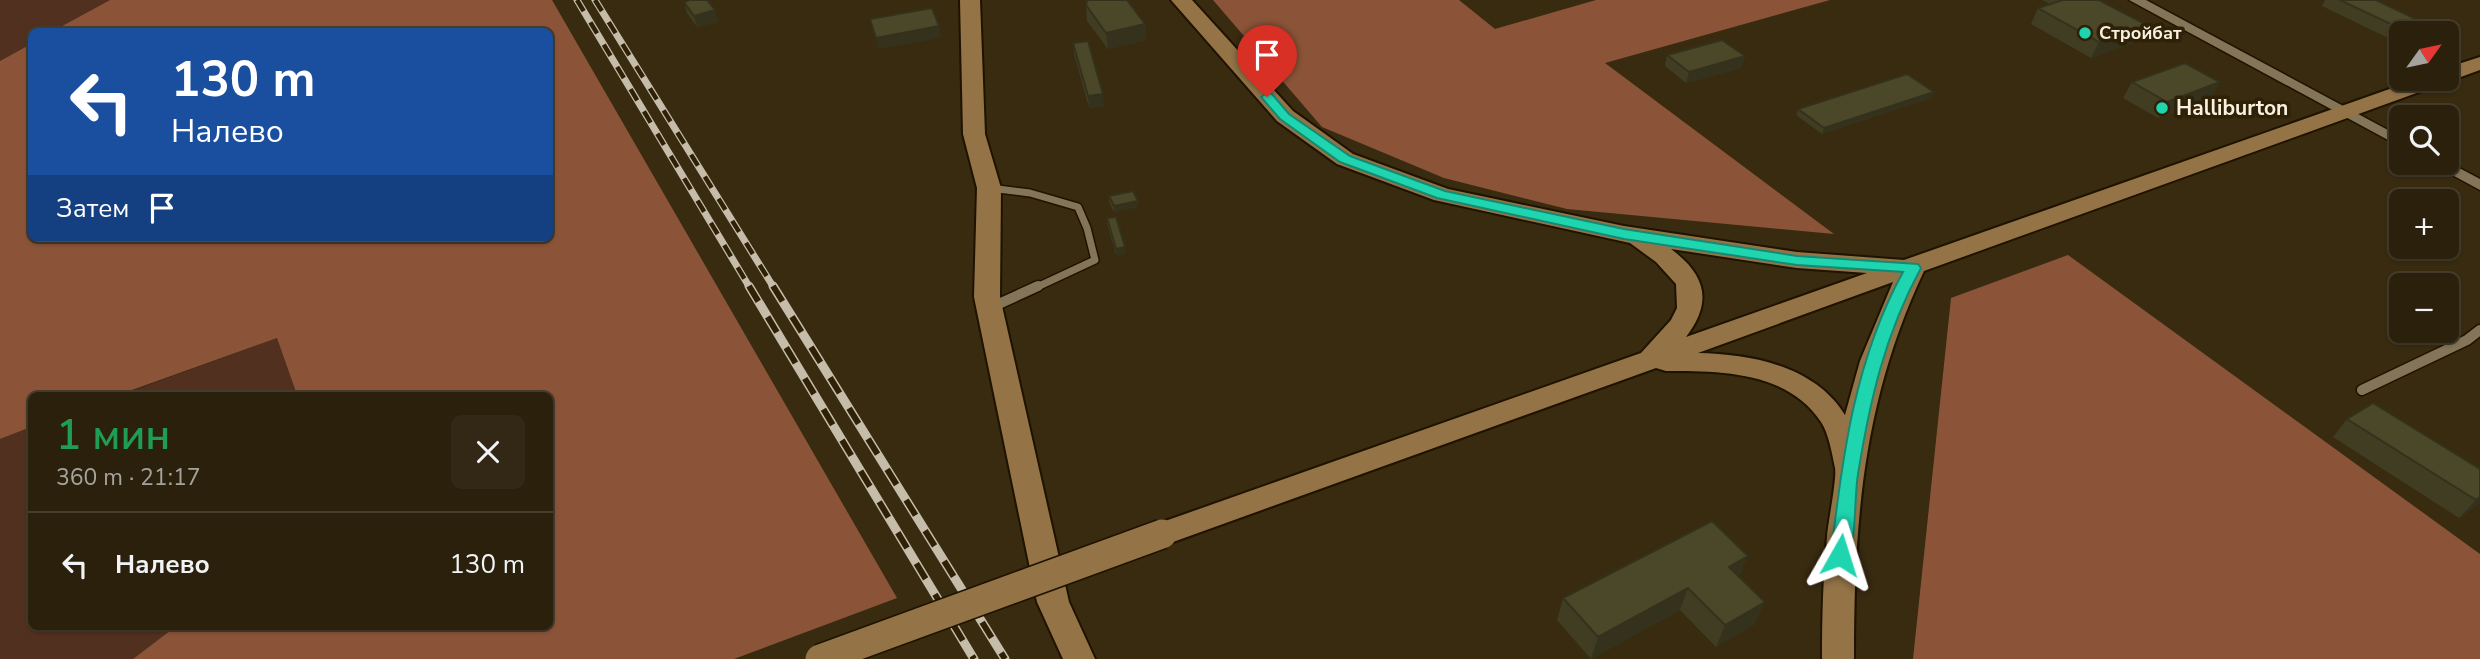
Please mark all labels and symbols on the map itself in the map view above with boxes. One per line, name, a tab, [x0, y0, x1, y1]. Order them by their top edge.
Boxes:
place label: Стройбат	[2099, 21, 2182, 45]
north arrow	[2389, 21, 2459, 91]
pin	[1237, 25, 1297, 97]
marker: Стройбат	[2077, 25, 2093, 41]
place label: Halliburton	[2176, 94, 2288, 122]
marker: Halliburton	[2154, 100, 2170, 116]
position arrow	[1803, 518, 1877, 592]

